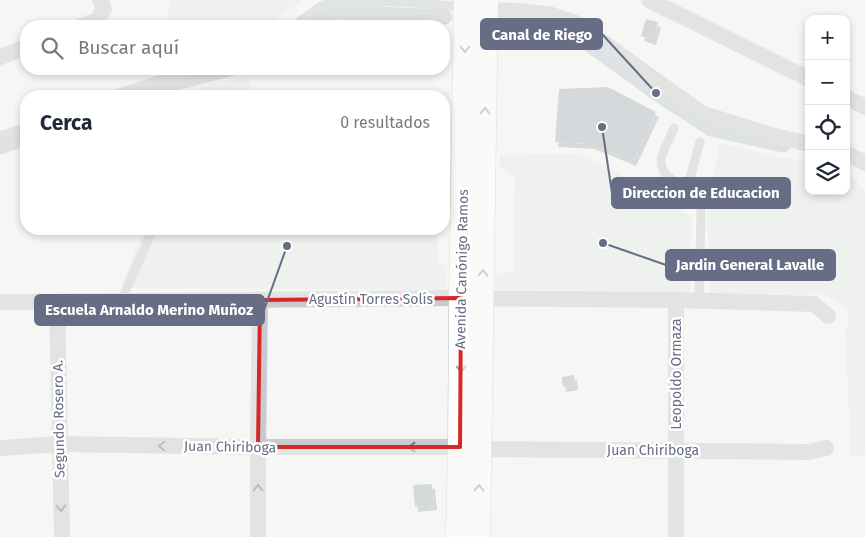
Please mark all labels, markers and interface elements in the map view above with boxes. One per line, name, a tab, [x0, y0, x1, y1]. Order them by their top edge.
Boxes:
map controls	[805, 15, 850, 195]
button: +	[805, 15, 850, 60]
callout: Canal de Riego	[481, 19, 602, 49]
search box	[20, 20, 450, 75]
text: Canal de Riego	[492, 26, 593, 44]
icon: search	[38, 34, 66, 62]
text: Buscar aquí	[78, 36, 179, 59]
one-way arrow	[460, 45, 470, 53]
button: −	[805, 60, 850, 105]
button: locate	[805, 105, 850, 150]
one-way arrow	[480, 107, 490, 114]
text: Cerca	[40, 110, 92, 136]
text: 0 resultados	[340, 113, 430, 132]
button: layers	[805, 150, 850, 195]
callout: Direccion de Educacion	[612, 178, 790, 208]
text: Direccion de Educacion	[622, 184, 780, 202]
street label: Avenida Canónigo Ramos	[452, 189, 472, 349]
callout: Jardin General Lavalle	[666, 250, 835, 280]
text: Jardin General Lavalle	[675, 256, 824, 274]
one-way arrow	[477, 269, 488, 277]
street label: Agustín Torres Solís	[309, 291, 433, 308]
callout: Escuela Arnaldo Merino Muñoz	[35, 295, 264, 325]
text: Escuela Arnaldo Merino Muñoz	[45, 301, 253, 319]
street label: Leopoldo Ormaza	[668, 318, 685, 430]
street label: Segundo Rosero A.	[49, 360, 69, 478]
one-way arrow	[456, 365, 466, 373]
street label: Juan Chiriboga	[184, 438, 276, 456]
one-way arrow	[157, 441, 165, 451]
one-way arrow	[407, 442, 415, 452]
street label: Juan Chiriboga	[607, 442, 699, 459]
one-way arrow	[253, 484, 263, 492]
one-way arrow	[474, 484, 484, 492]
one-way arrow	[56, 504, 67, 512]

